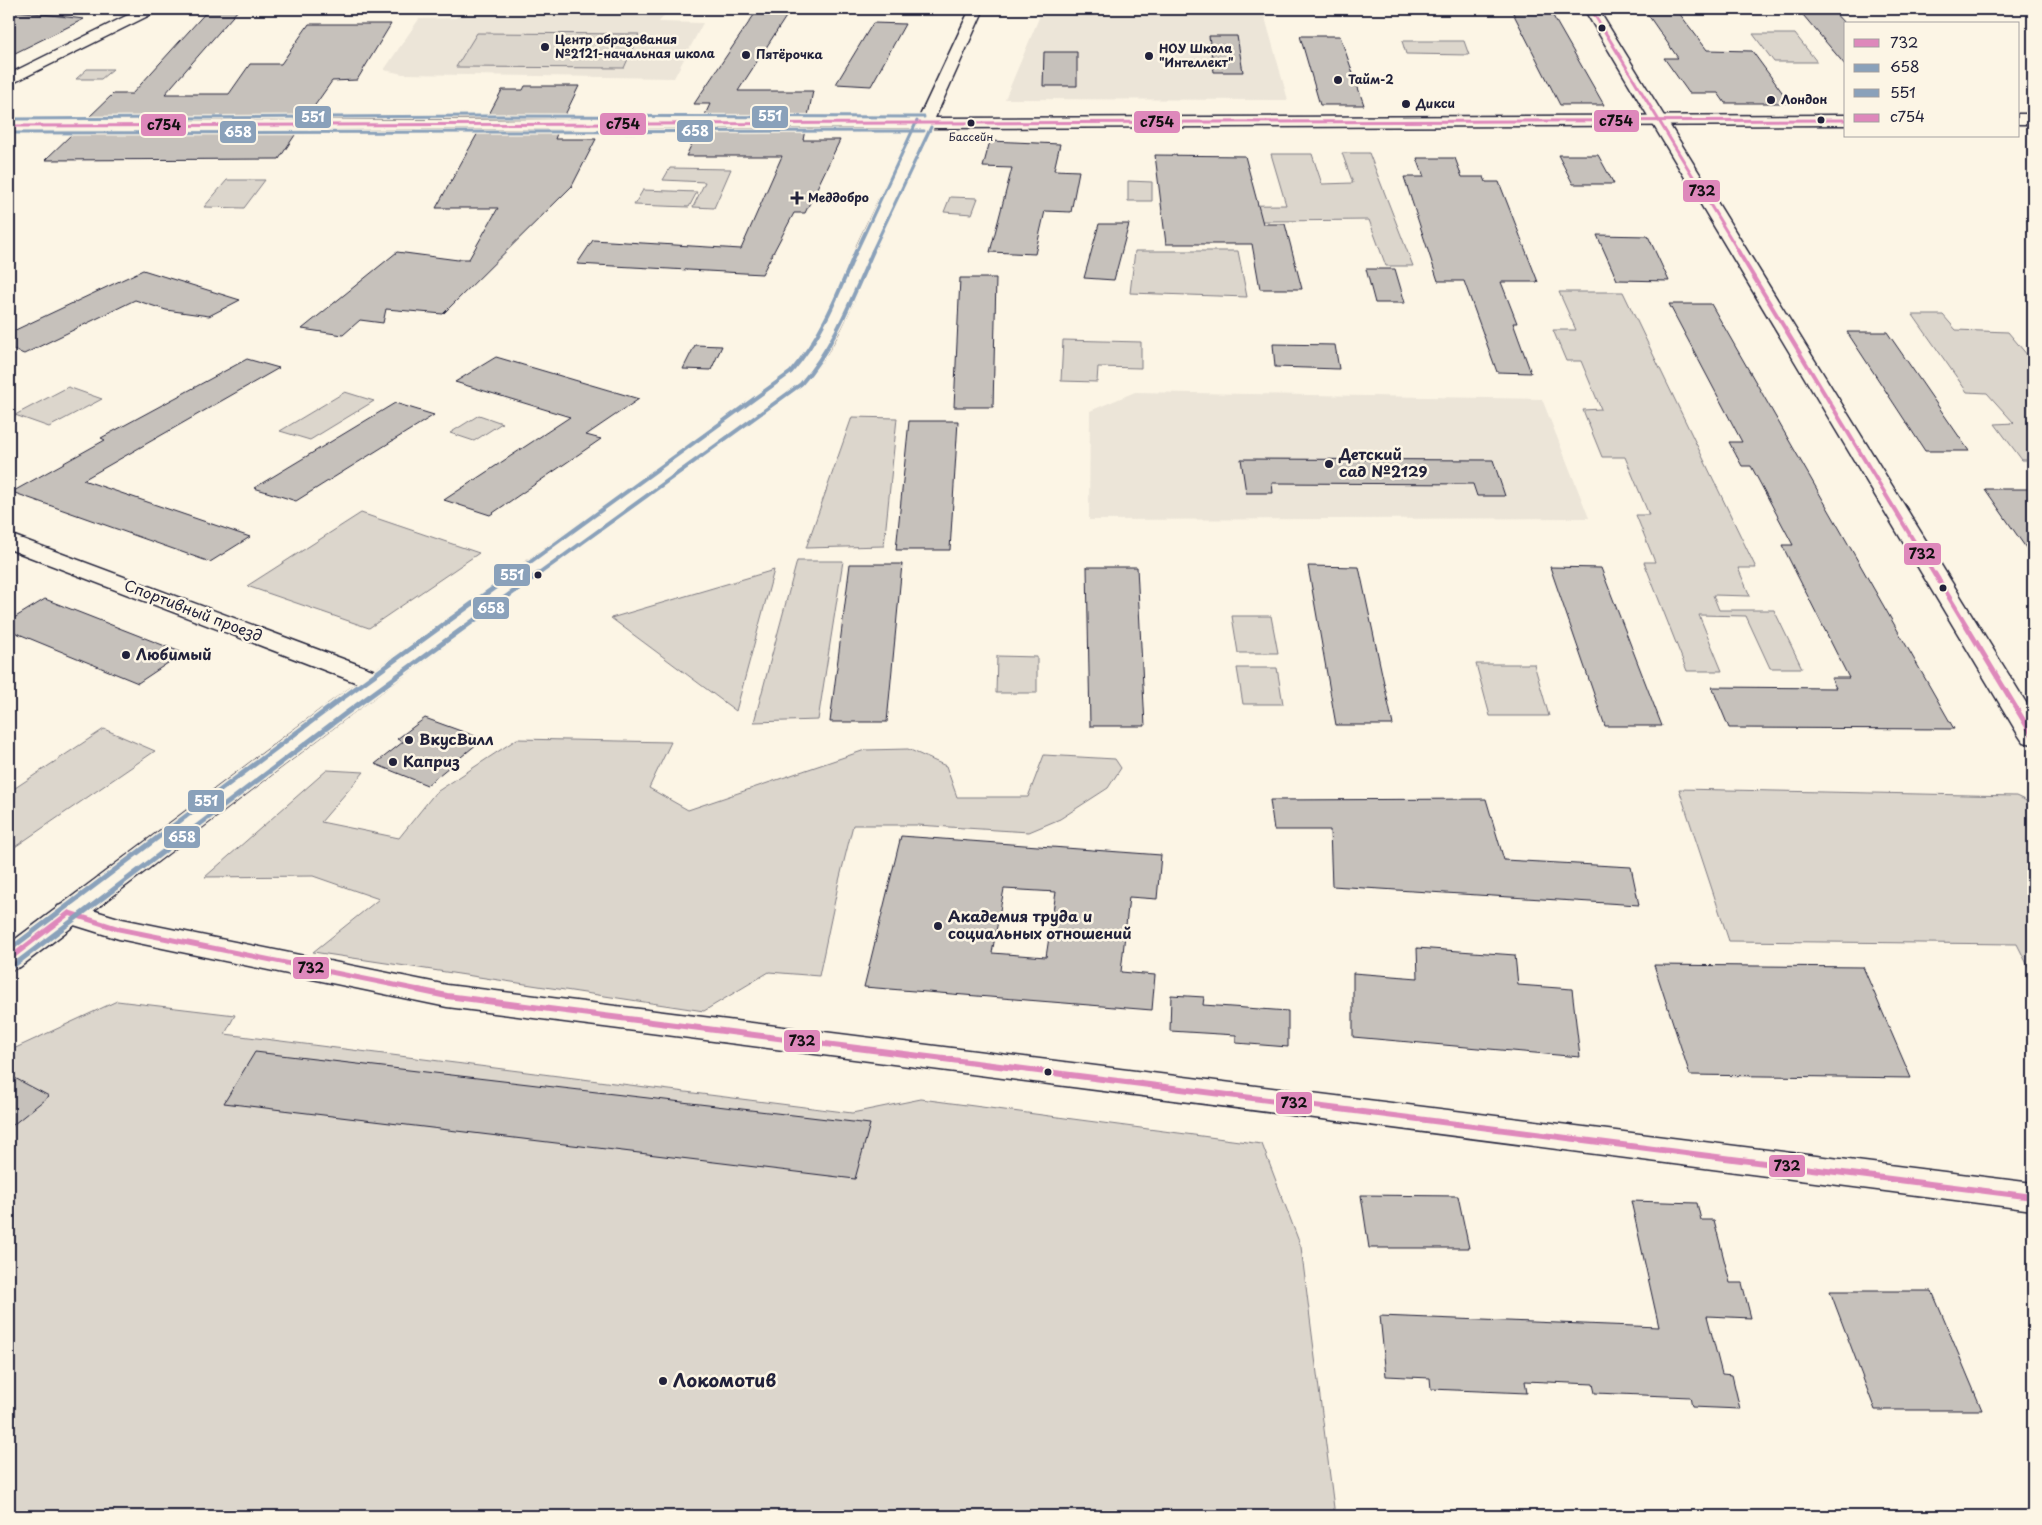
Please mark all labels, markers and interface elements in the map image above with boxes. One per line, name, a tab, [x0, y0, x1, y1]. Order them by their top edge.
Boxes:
legend	[1844, 22, 2020, 138]
unlabelled marker	[1597, 23, 1607, 33]
place label: Центр образования №2121-начальная школа	[555, 30, 715, 62]
text: 732	[1890, 30, 1918, 53]
place label: НОУ Школа "Интеллект"	[1159, 39, 1234, 71]
marker: Центр образования №2121-начальная школа	[539, 41, 551, 53]
place label: Пятёрочка	[756, 45, 823, 63]
marker: Пятёрочка	[740, 49, 752, 61]
marker: НОУ Школа "Интеллект"	[1143, 50, 1155, 62]
text: 658	[1890, 54, 1920, 77]
place label: Тайм-2	[1348, 70, 1394, 88]
marker: Тайм-2	[1332, 74, 1344, 86]
text: 551	[1890, 80, 1916, 103]
place label: Лондон	[1781, 90, 1827, 108]
place label: Дикси	[1415, 94, 1455, 112]
marker: Лондон	[1765, 94, 1777, 106]
marker: Дикси	[1400, 98, 1412, 110]
text: с754	[1890, 104, 1925, 127]
line badge: 551	[294, 105, 332, 129]
line badge: 551	[751, 105, 789, 129]
text: 551	[758, 105, 782, 126]
text: 551	[301, 106, 325, 127]
line badge: с754	[1593, 109, 1640, 133]
line badge: с754	[1133, 110, 1181, 134]
text: с754	[1599, 110, 1633, 131]
text: с754	[1140, 111, 1174, 132]
line badge: с754	[599, 112, 647, 136]
line badge: с754	[140, 113, 187, 137]
text: с754	[606, 113, 640, 134]
text: с754	[147, 114, 181, 135]
unlabelled marker	[1816, 115, 1826, 125]
marker: Бассейн	[966, 118, 976, 128]
line badge: 658	[676, 119, 714, 143]
line badge: 658	[219, 120, 257, 144]
text: 658	[681, 120, 709, 141]
text: 658	[224, 121, 252, 142]
place label: Бассейн	[949, 128, 994, 145]
line badge: 732	[1682, 179, 1721, 203]
text: 732	[1689, 180, 1716, 201]
place label: Меддобро	[808, 188, 869, 206]
marker: Меддобро	[790, 191, 804, 205]
place label: Детский сад №2129	[1338, 442, 1427, 482]
marker: Детский сад №2129	[1323, 458, 1335, 470]
line badge: 732	[1903, 542, 1942, 566]
text: 732	[1909, 543, 1936, 564]
line badge: 551	[493, 563, 531, 587]
text: 551	[500, 564, 524, 585]
unlabelled marker	[533, 570, 543, 580]
street label: Спортивный проезд	[121, 573, 266, 647]
unlabelled marker	[1938, 583, 1948, 593]
line badge: 658	[472, 596, 510, 620]
text: 658	[477, 597, 505, 618]
place label: Любимый	[136, 642, 212, 665]
marker: Любимый	[120, 649, 132, 661]
place label: ВкусВилл	[419, 727, 494, 750]
marker: ВкусВилл	[403, 734, 415, 746]
place label: Каприз	[403, 749, 460, 772]
marker: Каприз	[387, 756, 399, 768]
line badge: 551	[187, 789, 225, 813]
text: 551	[194, 790, 218, 811]
line badge: 658	[163, 825, 201, 849]
text: 658	[168, 826, 196, 847]
place label: Академия труда и социальных отношений	[948, 904, 1132, 944]
marker: Академия труда и социальных отношений	[932, 920, 944, 932]
line badge: 732	[292, 956, 330, 980]
text: 732	[298, 957, 325, 978]
line badge: 732	[783, 1029, 821, 1053]
text: 732	[789, 1030, 816, 1051]
unlabelled marker	[1043, 1067, 1053, 1077]
line badge: 732	[1275, 1091, 1313, 1115]
text: 732	[1281, 1092, 1308, 1113]
line badge: 732	[1768, 1154, 1806, 1178]
text: 732	[1774, 1155, 1801, 1176]
place label: Локомотив	[673, 1366, 776, 1393]
marker: Локомотив	[657, 1375, 669, 1387]

